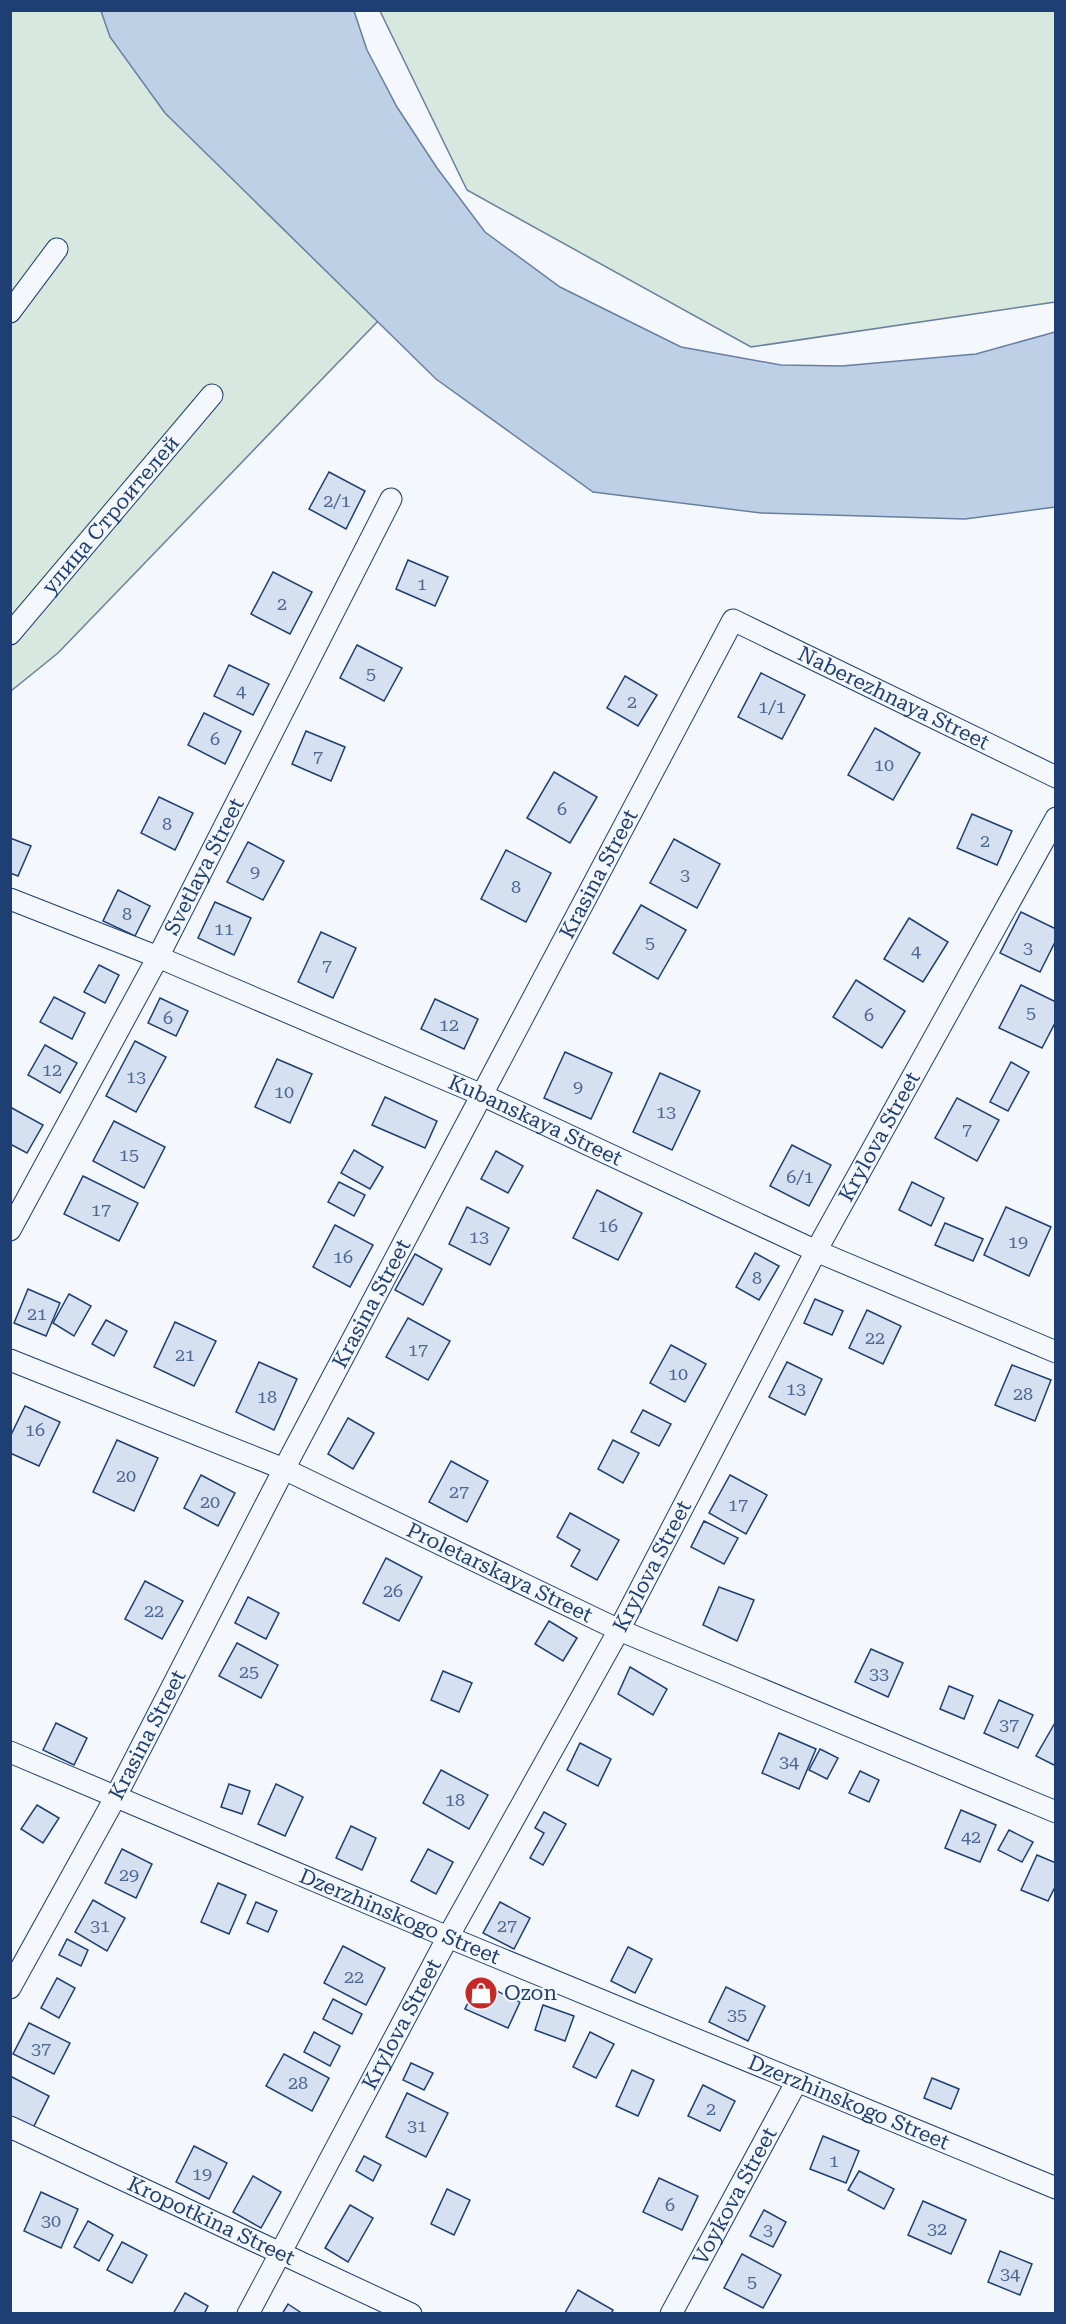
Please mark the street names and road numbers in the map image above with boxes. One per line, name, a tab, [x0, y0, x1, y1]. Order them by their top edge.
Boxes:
street label: улица Строителей	[37, 431, 184, 599]
street label: Naberezhnaya Street	[794, 641, 993, 755]
street label: Svetlaya Street	[159, 794, 249, 939]
street label: Krasina Street	[555, 805, 643, 943]
street label: Krylova Street	[834, 1068, 925, 1206]
street label: Kubanskaya Street	[445, 1070, 626, 1171]
street label: Krasina Street	[328, 1235, 415, 1372]
street label: Krylova Street	[608, 1496, 696, 1636]
street label: Proletarskaya Street	[403, 1518, 596, 1627]
street label: Krasina Street	[104, 1666, 191, 1804]
street label: Dzerzhinskogo Street	[296, 1864, 504, 1969]
street label: Krylova Street	[357, 1955, 446, 2094]
street label: Dzerzhinskogo Street	[745, 2050, 953, 2155]
street label: Voykova Street	[688, 2123, 782, 2269]
street label: Kropotkina Street	[124, 2172, 299, 2270]

